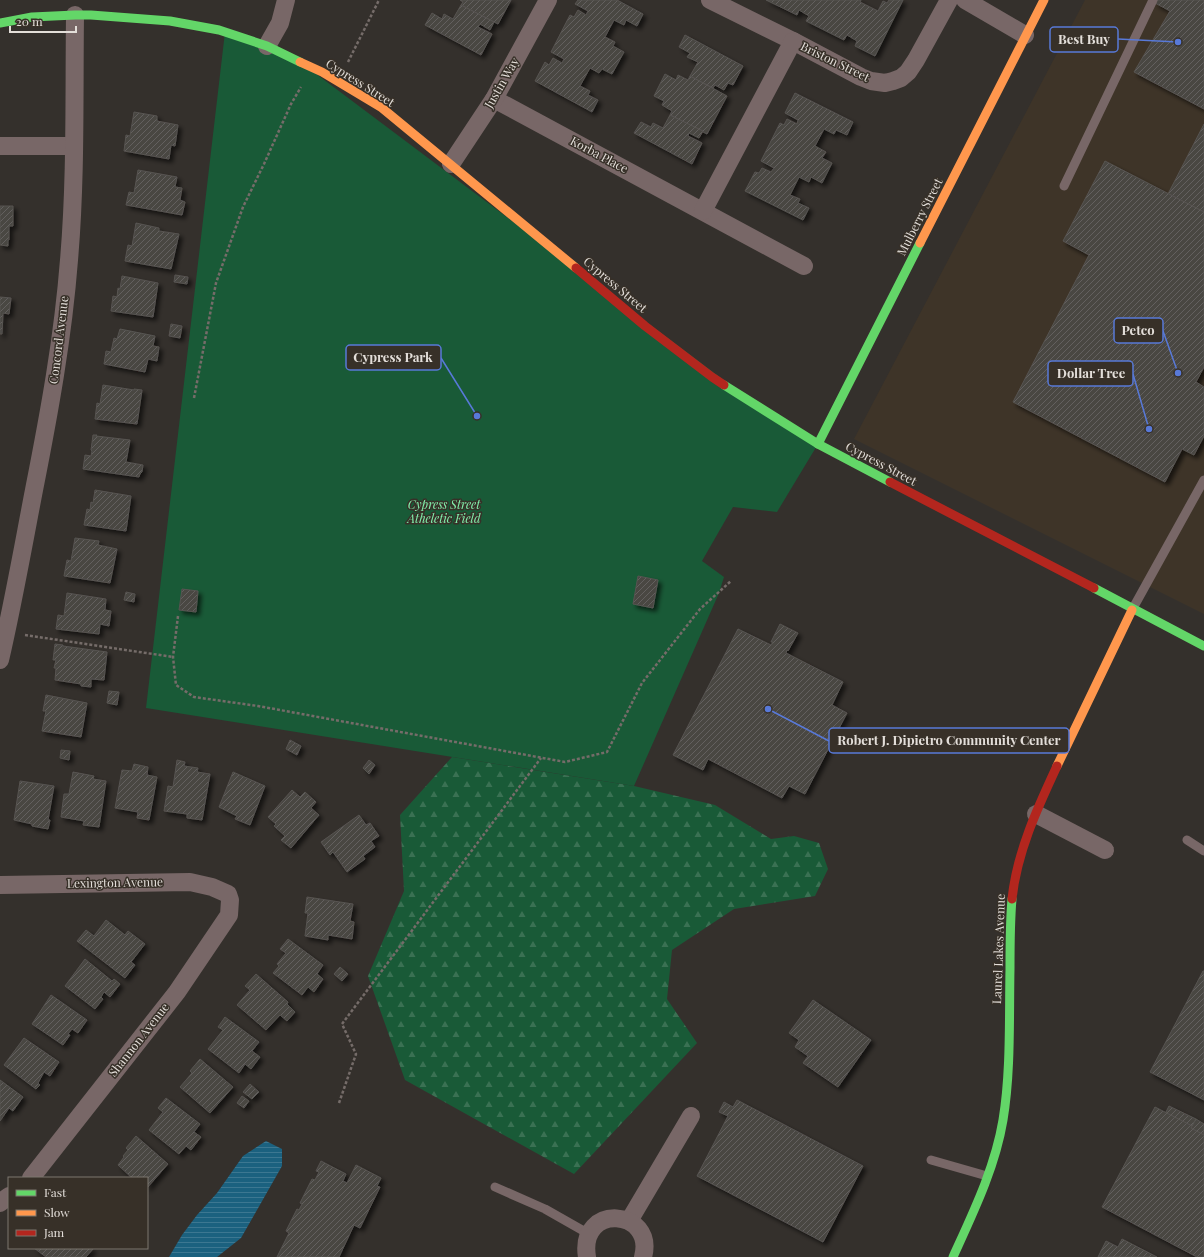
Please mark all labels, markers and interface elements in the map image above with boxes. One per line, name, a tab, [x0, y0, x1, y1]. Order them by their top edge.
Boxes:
scale bar	[10, 8, 76, 34]
text: 20 m	[16, 13, 43, 29]
callout: Best Buy	[1050, 27, 1118, 52]
text: Best Buy	[1058, 30, 1110, 47]
street label: Briston Street	[798, 38, 873, 85]
street label: Justin Way	[480, 54, 522, 112]
street label: Cypress Street	[323, 55, 399, 110]
street label: Korba Place	[568, 132, 631, 176]
street label: Mulberry Street	[893, 174, 946, 258]
street label: Cypress Street	[580, 253, 651, 316]
street label: Concord Avenue	[45, 295, 71, 385]
callout: Petco	[1114, 318, 1163, 343]
text: Petco	[1121, 321, 1155, 338]
callout: Cypress Park	[346, 345, 441, 370]
text: Cypress Park	[353, 348, 433, 365]
callout: Dollar Tree	[1048, 361, 1133, 386]
text: Dollar Tree	[1057, 364, 1126, 381]
street label: Cypress Street	[843, 438, 920, 489]
park label: Cypress Street Atheletic Field	[406, 496, 481, 526]
callout: Robert J. Dipietro Community Center	[829, 728, 1069, 753]
text: Robert J. Dipietro Community Center	[837, 731, 1061, 748]
street label: Lexington Avenue	[67, 873, 163, 891]
street label: Laurel Lakes Avenue	[988, 893, 1008, 1004]
street label: Shannon Avenue	[104, 999, 172, 1080]
legend	[8, 1177, 148, 1249]
text: Fast	[44, 1184, 67, 1200]
text: Slow	[44, 1204, 70, 1220]
text: Jam	[43, 1224, 65, 1240]

